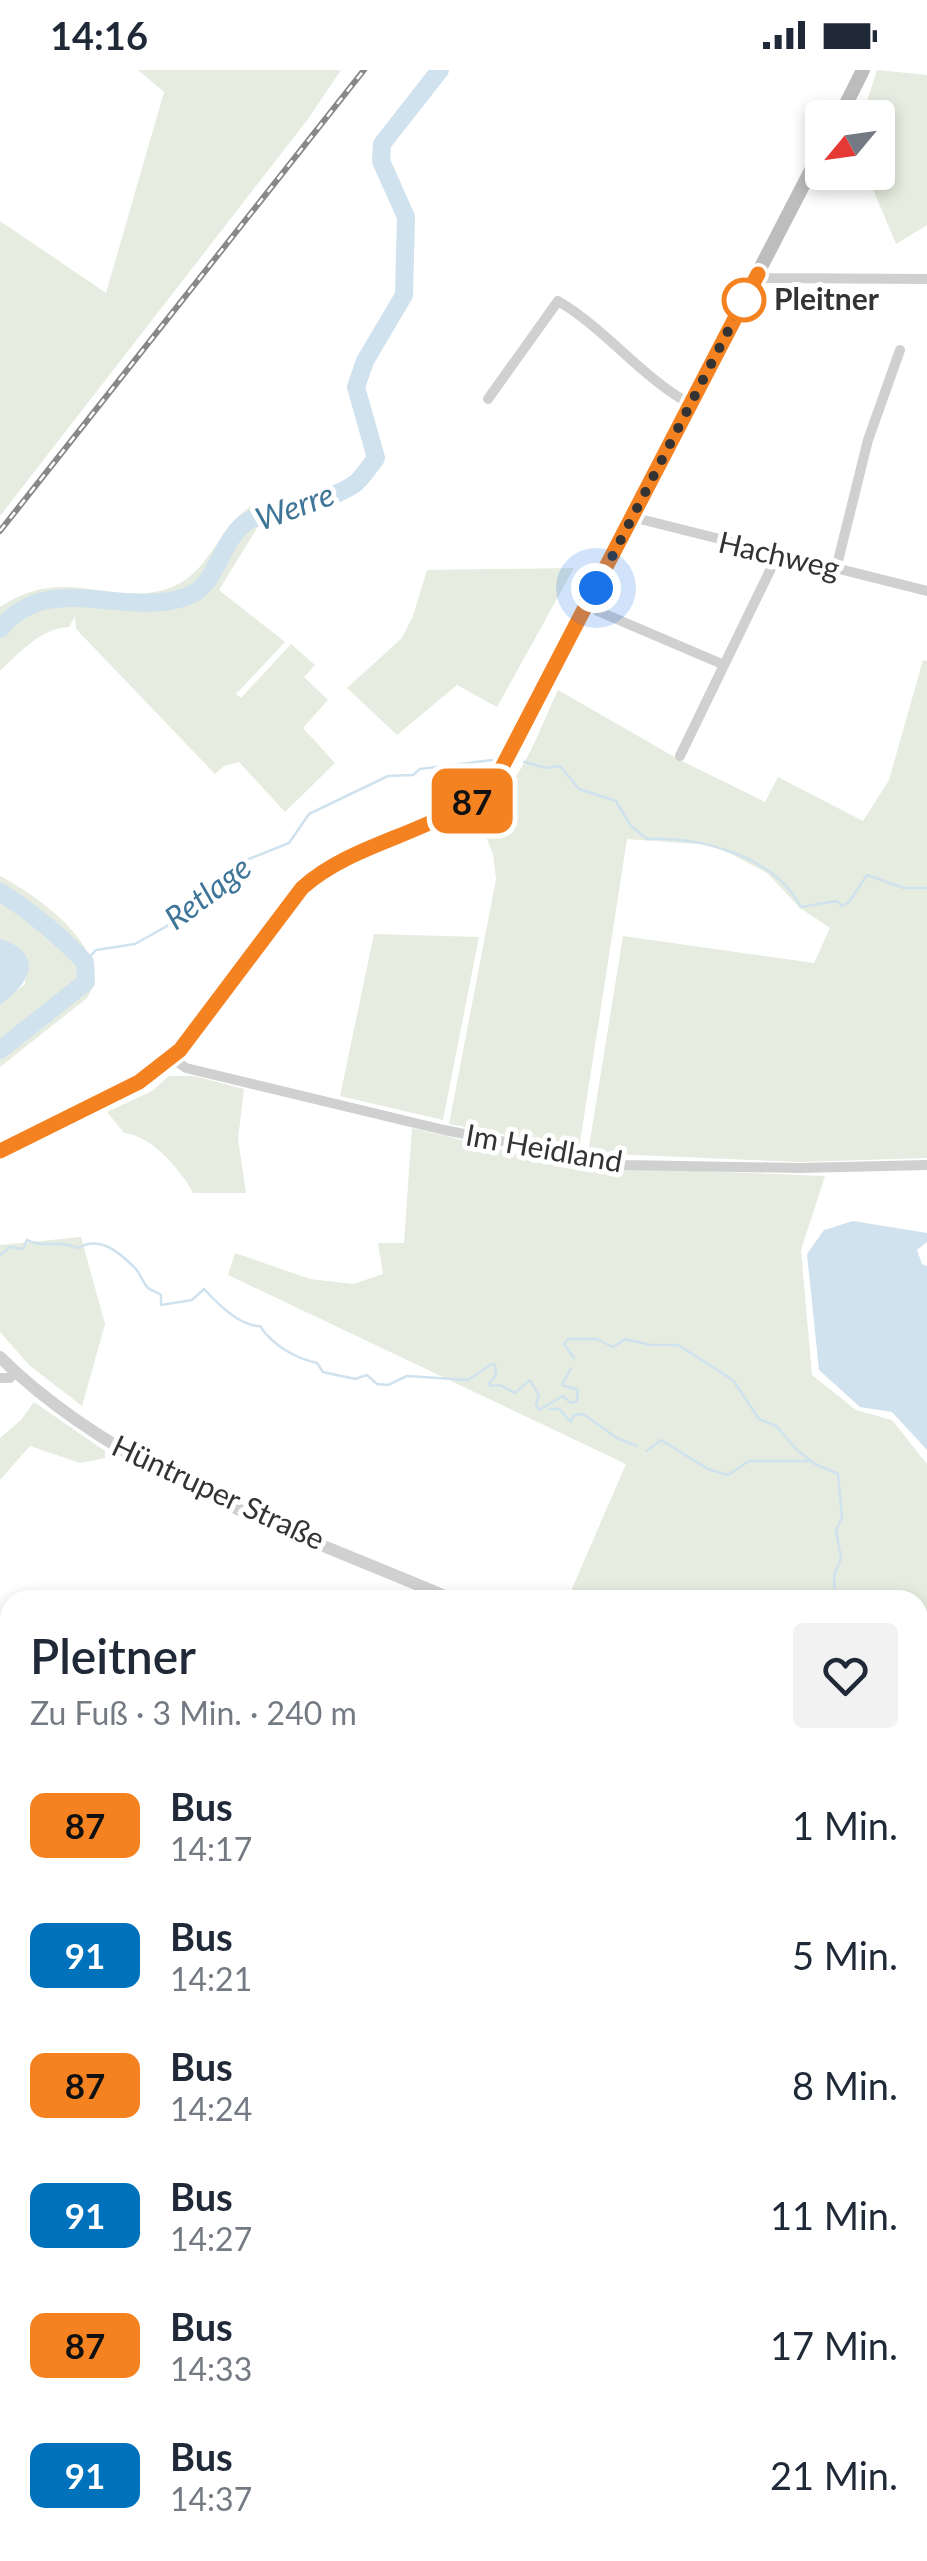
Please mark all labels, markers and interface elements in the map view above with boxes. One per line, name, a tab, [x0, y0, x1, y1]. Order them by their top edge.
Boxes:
text: 14:16	[50, 12, 148, 58]
north arrow	[805, 100, 895, 190]
map controls	[805, 100, 895, 190]
marker: Pleitner	[723, 279, 765, 321]
place label: Pleitner	[774, 280, 880, 316]
water label: Werre	[250, 473, 339, 538]
street label: Hachweg	[715, 523, 843, 585]
your location	[571, 563, 621, 613]
line badge: 87	[427, 768, 517, 834]
text: 87	[452, 780, 492, 822]
water label: Retlage	[156, 847, 258, 937]
street label: Im Heidland	[463, 1116, 625, 1179]
street label: Hüntruper Straße	[107, 1426, 331, 1556]
button: heart	[793, 1623, 898, 1728]
text: Pleitner	[30, 1627, 196, 1684]
text: Zu Fuß · 3 Min. · 240 m	[30, 1693, 357, 1732]
text: Bus	[170, 1783, 233, 1829]
text: 1 Min.	[792, 1802, 898, 1848]
text: 87	[65, 1804, 105, 1846]
text: 14:17	[170, 1829, 252, 1868]
text: Bus	[170, 1913, 233, 1959]
text: 5 Min.	[792, 1932, 898, 1978]
text: 91	[65, 1934, 105, 1976]
text: 14:21	[170, 1959, 252, 1998]
text: Bus	[170, 2043, 233, 2089]
text: 8 Min.	[792, 2062, 898, 2108]
text: 87	[65, 2064, 105, 2106]
text: 14:24	[170, 2089, 252, 2128]
text: Bus	[170, 2173, 233, 2219]
text: 11 Min.	[770, 2192, 898, 2238]
text: 91	[65, 2194, 105, 2236]
text: 14:27	[170, 2219, 252, 2258]
text: Bus	[170, 2303, 233, 2349]
text: 17 Min.	[770, 2322, 898, 2368]
text: 87	[65, 2324, 105, 2366]
text: 14:33	[170, 2349, 252, 2388]
text: Bus	[170, 2433, 233, 2479]
text: 21 Min.	[770, 2452, 898, 2498]
text: 91	[65, 2454, 105, 2496]
text: 14:37	[170, 2479, 252, 2518]

